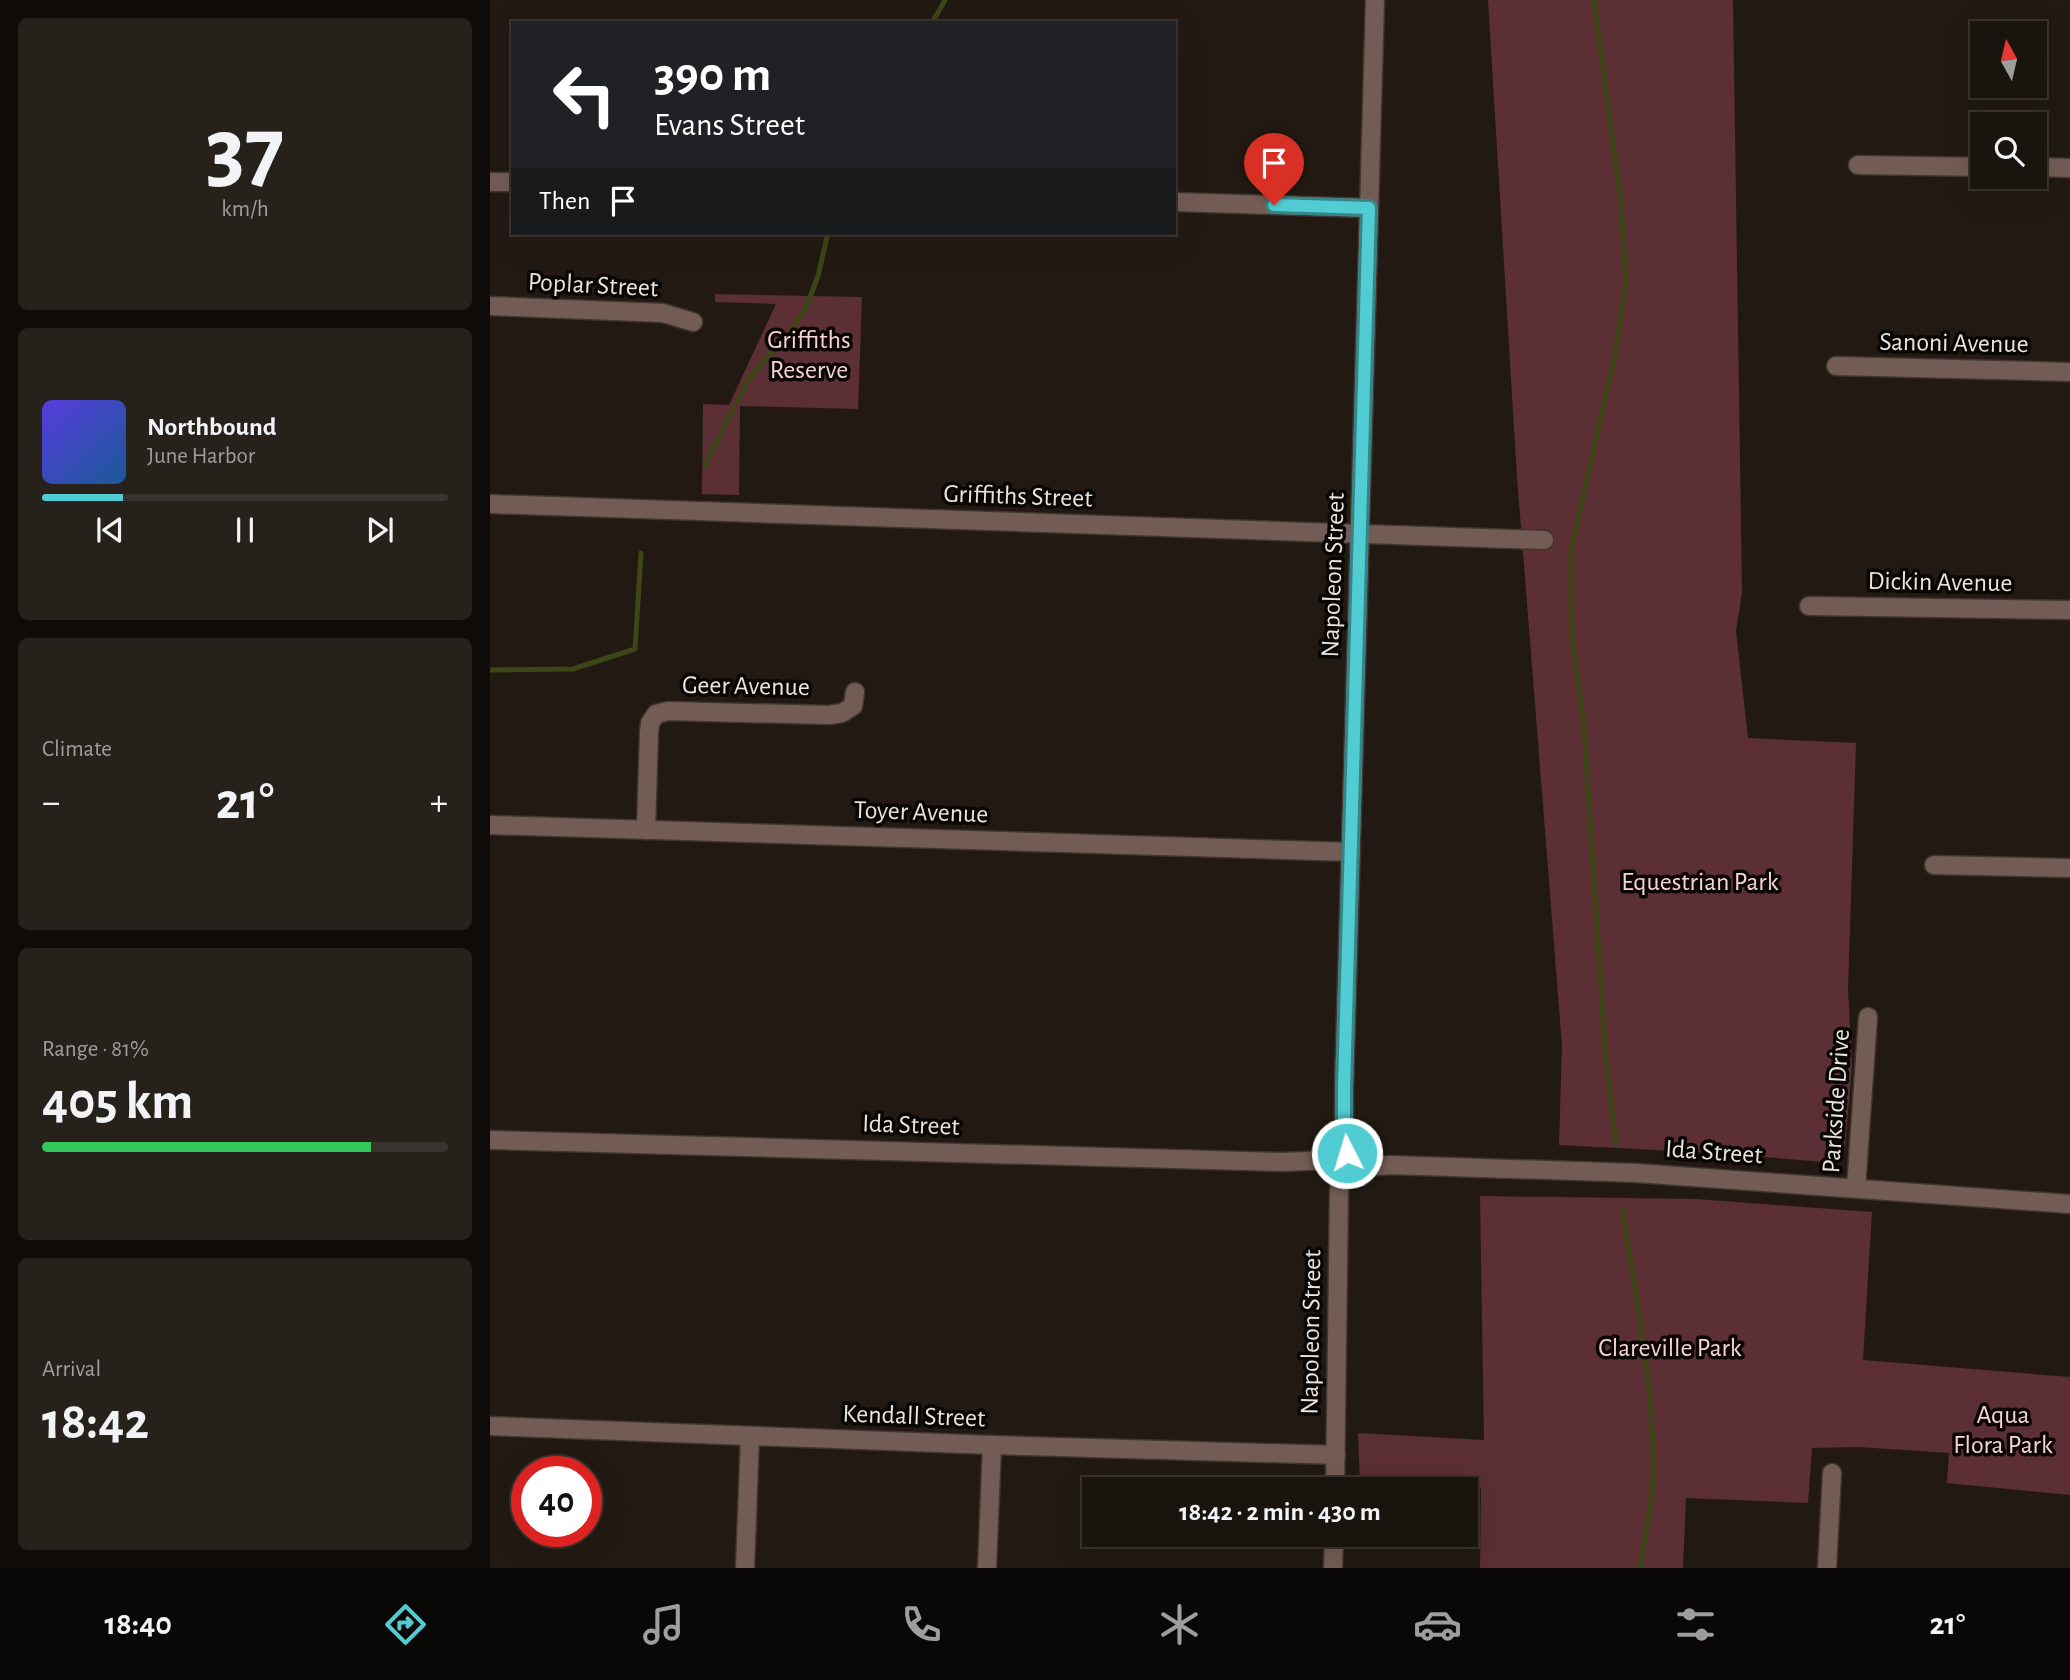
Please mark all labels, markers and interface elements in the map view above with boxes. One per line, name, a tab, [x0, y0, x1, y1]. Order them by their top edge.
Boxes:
north arrow	[1970, 21, 2048, 98]
map controls	[1970, 21, 2047, 189]
icon: left	[539, 49, 630, 140]
text: 390 m	[654, 51, 771, 100]
text: 37	[206, 105, 284, 196]
text: Evans Street	[654, 109, 805, 141]
button: search	[1970, 112, 2047, 189]
pin	[1244, 133, 1304, 205]
icon: arrive	[1255, 144, 1293, 182]
icon: arrive	[604, 182, 642, 220]
text: Then	[539, 188, 590, 214]
text: km/h	[221, 198, 269, 221]
street label: Poplar Street	[527, 269, 659, 301]
park label: Griffiths Reserve	[767, 327, 851, 383]
street label: Sanoni Avenue	[1879, 329, 2029, 357]
text: Northbound	[147, 414, 276, 440]
text: June Harbor	[147, 445, 255, 468]
street label: Griffiths Street	[943, 480, 1093, 512]
street label: Napoleon Street	[1317, 492, 1349, 658]
icon: previous	[91, 511, 129, 549]
icon: pause	[226, 511, 264, 549]
icon: next	[361, 511, 399, 549]
street label: Dickin Avenue	[1867, 568, 2013, 596]
street label: Geer Avenue	[682, 672, 810, 700]
text: Climate	[42, 738, 112, 761]
text: 21°	[216, 776, 274, 828]
text: −	[42, 784, 60, 822]
text: +	[430, 784, 448, 822]
street label: Toyer Avenue	[853, 797, 989, 827]
park label: Equestrian Park	[1621, 869, 1779, 895]
street label: Parkside Drive	[1818, 1028, 1854, 1174]
text: Range · 81%	[42, 1038, 149, 1061]
text: 405 km	[42, 1076, 193, 1128]
street label: Ida Street	[862, 1110, 960, 1140]
position arrow	[1310, 1116, 1384, 1190]
street label: Ida Street	[1664, 1136, 1764, 1168]
street label: Napoleon Street	[1297, 1249, 1325, 1415]
park label: Clareville Park	[1598, 1335, 1742, 1361]
text: Arrival	[42, 1358, 101, 1381]
text: 18:42	[42, 1396, 149, 1448]
street label: Kendall Street	[842, 1401, 986, 1431]
park label: Aqua Flora Park	[1953, 1402, 2053, 1458]
speed limit sign: 40	[511, 1456, 602, 1547]
text: 18:42 · 2 min · 430 m	[1179, 1499, 1381, 1525]
icon: directions	[381, 1600, 430, 1649]
icon: music	[639, 1600, 688, 1649]
icon: phone	[897, 1600, 946, 1649]
icon: climate	[1155, 1600, 1204, 1649]
icon: car	[1413, 1600, 1462, 1649]
icon: filters	[1671, 1600, 1720, 1649]
text: 18:40	[105, 1608, 172, 1640]
text: 21°	[1929, 1608, 1965, 1640]

